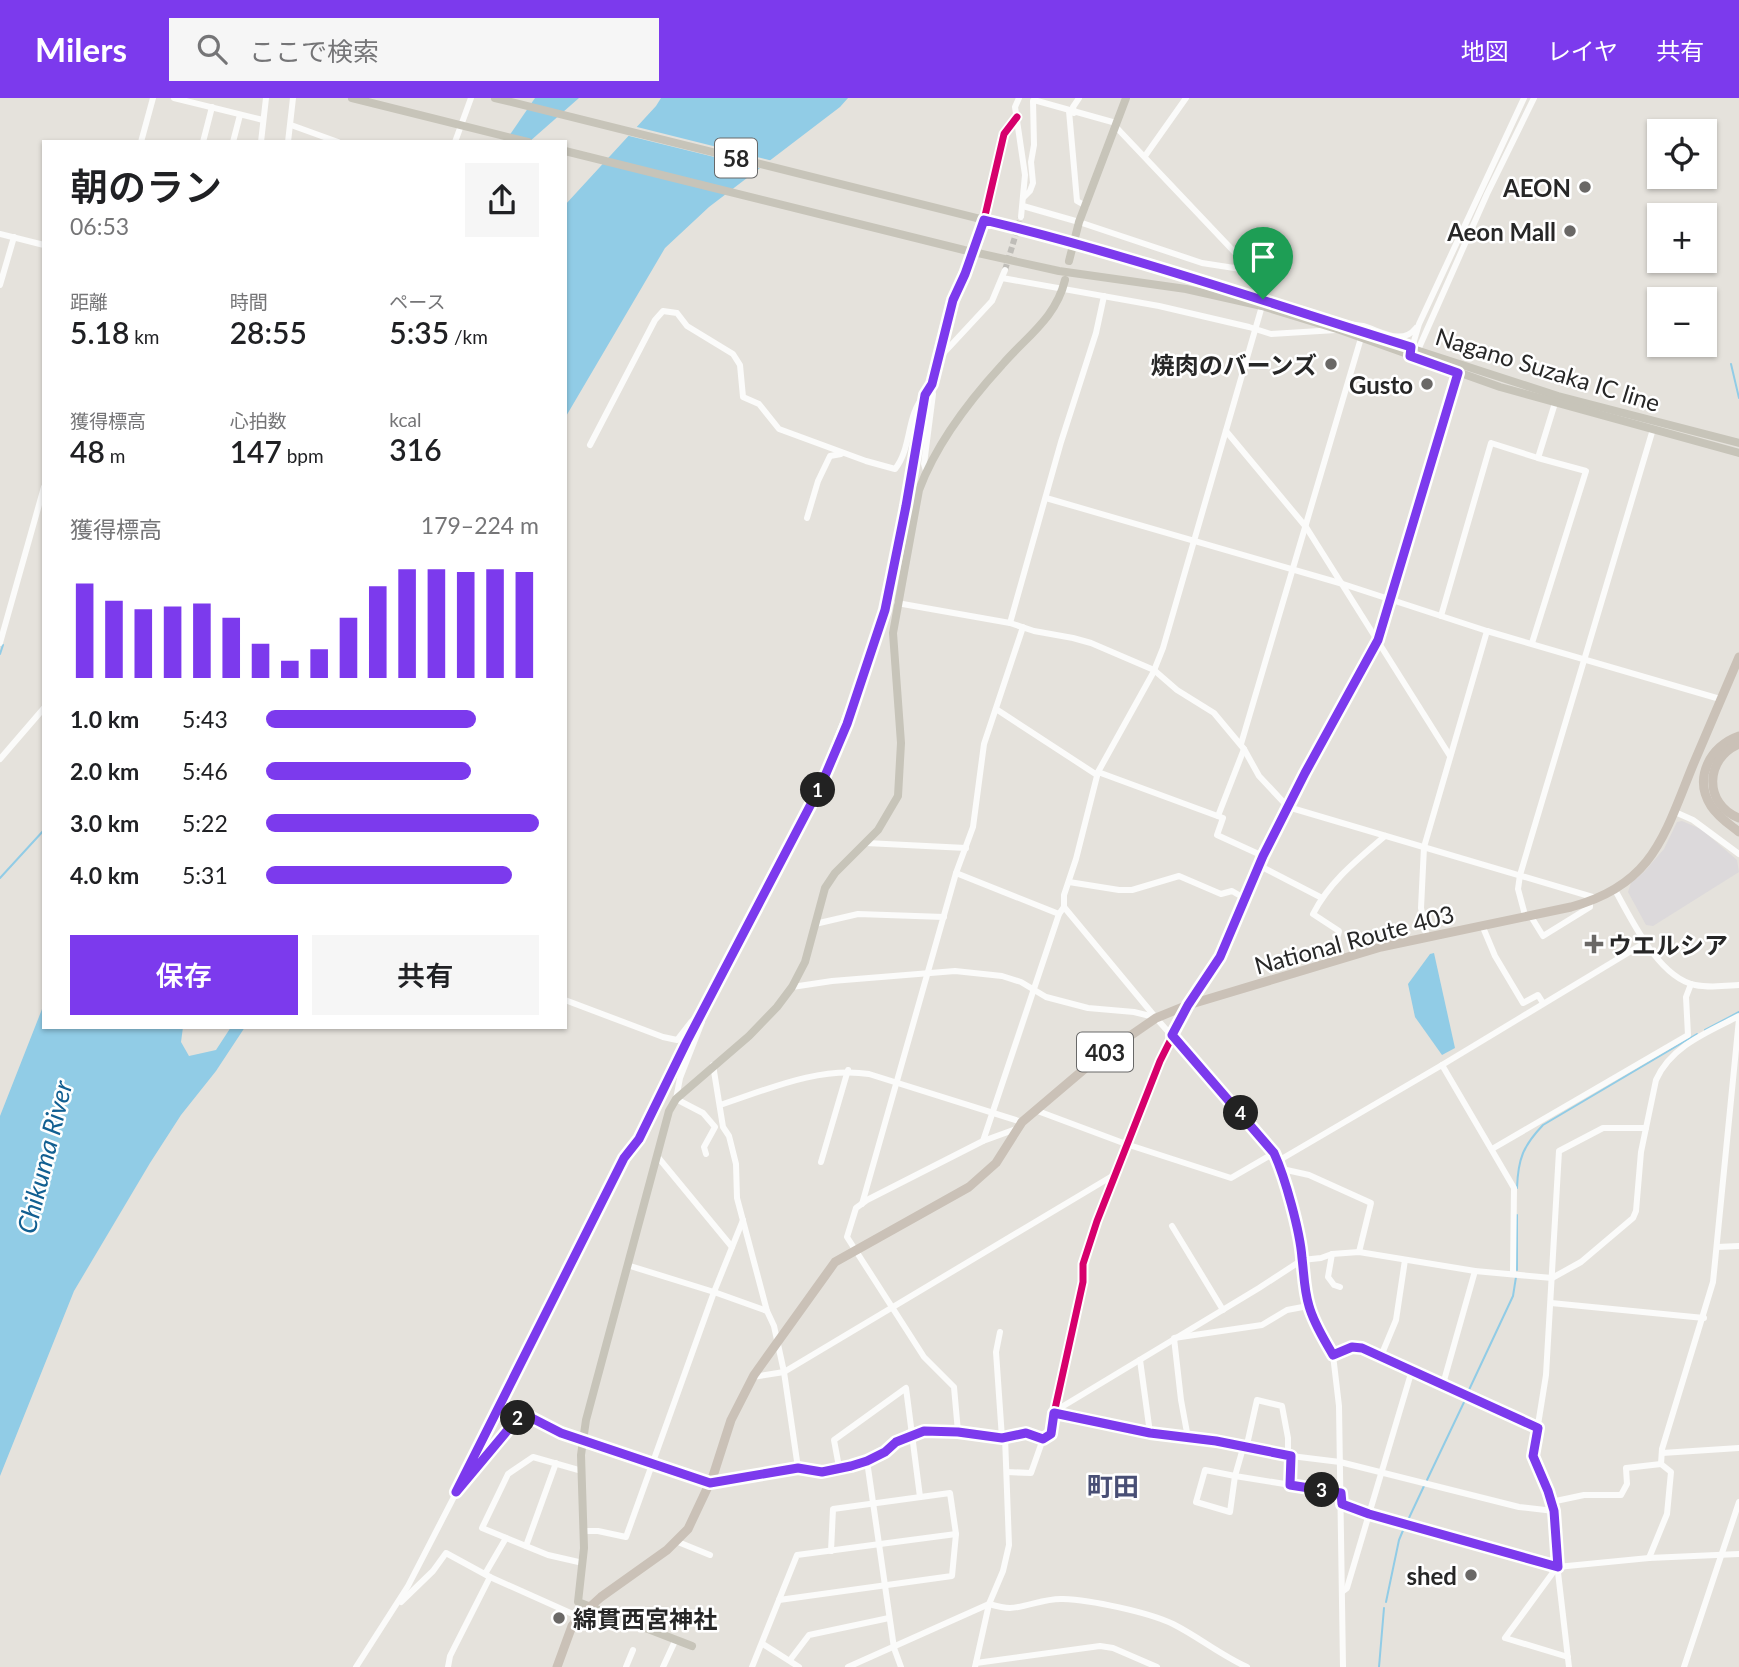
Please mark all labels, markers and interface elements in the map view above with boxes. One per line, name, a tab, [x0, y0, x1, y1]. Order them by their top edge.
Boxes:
search box	[169, 18, 659, 81]
text: Milers	[35, 29, 127, 69]
icon: search	[193, 30, 231, 68]
text: ここで検索	[249, 35, 379, 67]
text: 地図	[1461, 36, 1509, 65]
text: レイヤ	[1547, 36, 1618, 65]
text: 共有	[1656, 36, 1704, 65]
map controls	[1647, 119, 1717, 357]
button: locate	[1647, 119, 1717, 189]
road number: 58	[715, 138, 757, 178]
text: 朝のラン	[70, 163, 222, 209]
button: share	[465, 163, 539, 237]
place label: AEON	[1502, 173, 1571, 202]
marker: AEON	[1577, 179, 1593, 195]
button: +	[1647, 203, 1717, 273]
text: 06:53	[70, 212, 129, 240]
place label: Aeon Mall	[1446, 217, 1556, 246]
marker: Aeon Mall	[1562, 223, 1578, 239]
pin	[1233, 227, 1293, 299]
icon: arrive	[1244, 238, 1282, 276]
button: −	[1647, 287, 1717, 357]
text: 距離	[70, 290, 108, 313]
text: 時間	[230, 290, 268, 313]
text: ペース	[389, 290, 445, 313]
text: 5.18	[70, 314, 129, 350]
text: 28:55	[230, 314, 307, 350]
text: 5:35	[389, 314, 449, 350]
street label: Nagano Suzaka IC line	[1432, 321, 1664, 417]
text: km	[129, 325, 159, 348]
text: /km	[449, 325, 488, 348]
place label: 焼肉のバーンズ	[1151, 350, 1317, 379]
marker: 焼肉のバーンズ	[1323, 356, 1339, 372]
place label: Gusto	[1349, 370, 1413, 399]
marker: Gusto	[1419, 376, 1435, 392]
text: kcal	[389, 408, 421, 431]
text: 獲得標高	[70, 409, 146, 432]
text: 心拍数	[230, 409, 287, 432]
text: 316	[389, 431, 442, 467]
text: 48	[70, 433, 105, 469]
text: 147	[230, 433, 282, 469]
text: m	[105, 444, 125, 467]
text: bpm	[282, 444, 324, 467]
text: 179–224 m	[421, 511, 539, 539]
text: 獲得標高	[70, 515, 162, 543]
text: 1.0 km	[70, 705, 139, 733]
text: 5:43	[182, 705, 228, 733]
text: 2.0 km	[70, 757, 139, 785]
text: 5:46	[182, 757, 228, 785]
pin: 1	[800, 772, 836, 808]
text: 1	[812, 778, 823, 801]
text: 3.0 km	[70, 809, 139, 837]
text: 5:22	[182, 809, 228, 837]
text: 4.0 km	[70, 861, 139, 889]
text: 5:31	[182, 861, 228, 889]
street label: National Route 403	[1251, 898, 1457, 980]
place label: ウエルシア	[1608, 930, 1728, 959]
button: 保存	[70, 935, 298, 1015]
button: 共有	[312, 935, 539, 1015]
marker: ウエルシア	[1586, 936, 1602, 952]
road number: 403	[1077, 1032, 1133, 1071]
water label: Chikuma River	[10, 1076, 79, 1237]
pin: 4	[1224, 1096, 1258, 1130]
text: 4	[1235, 1101, 1246, 1124]
pin: 2	[500, 1400, 536, 1436]
text: 2	[512, 1406, 523, 1429]
district label: 町田	[1087, 1470, 1139, 1502]
pin: 3	[1304, 1472, 1340, 1508]
text: 3	[1316, 1478, 1327, 1501]
place label: shed	[1406, 1561, 1457, 1590]
marker: shed	[1463, 1567, 1479, 1583]
place label: 綿貫西宮神社	[573, 1604, 717, 1633]
marker: 綿貫西宮神社	[551, 1610, 567, 1626]

